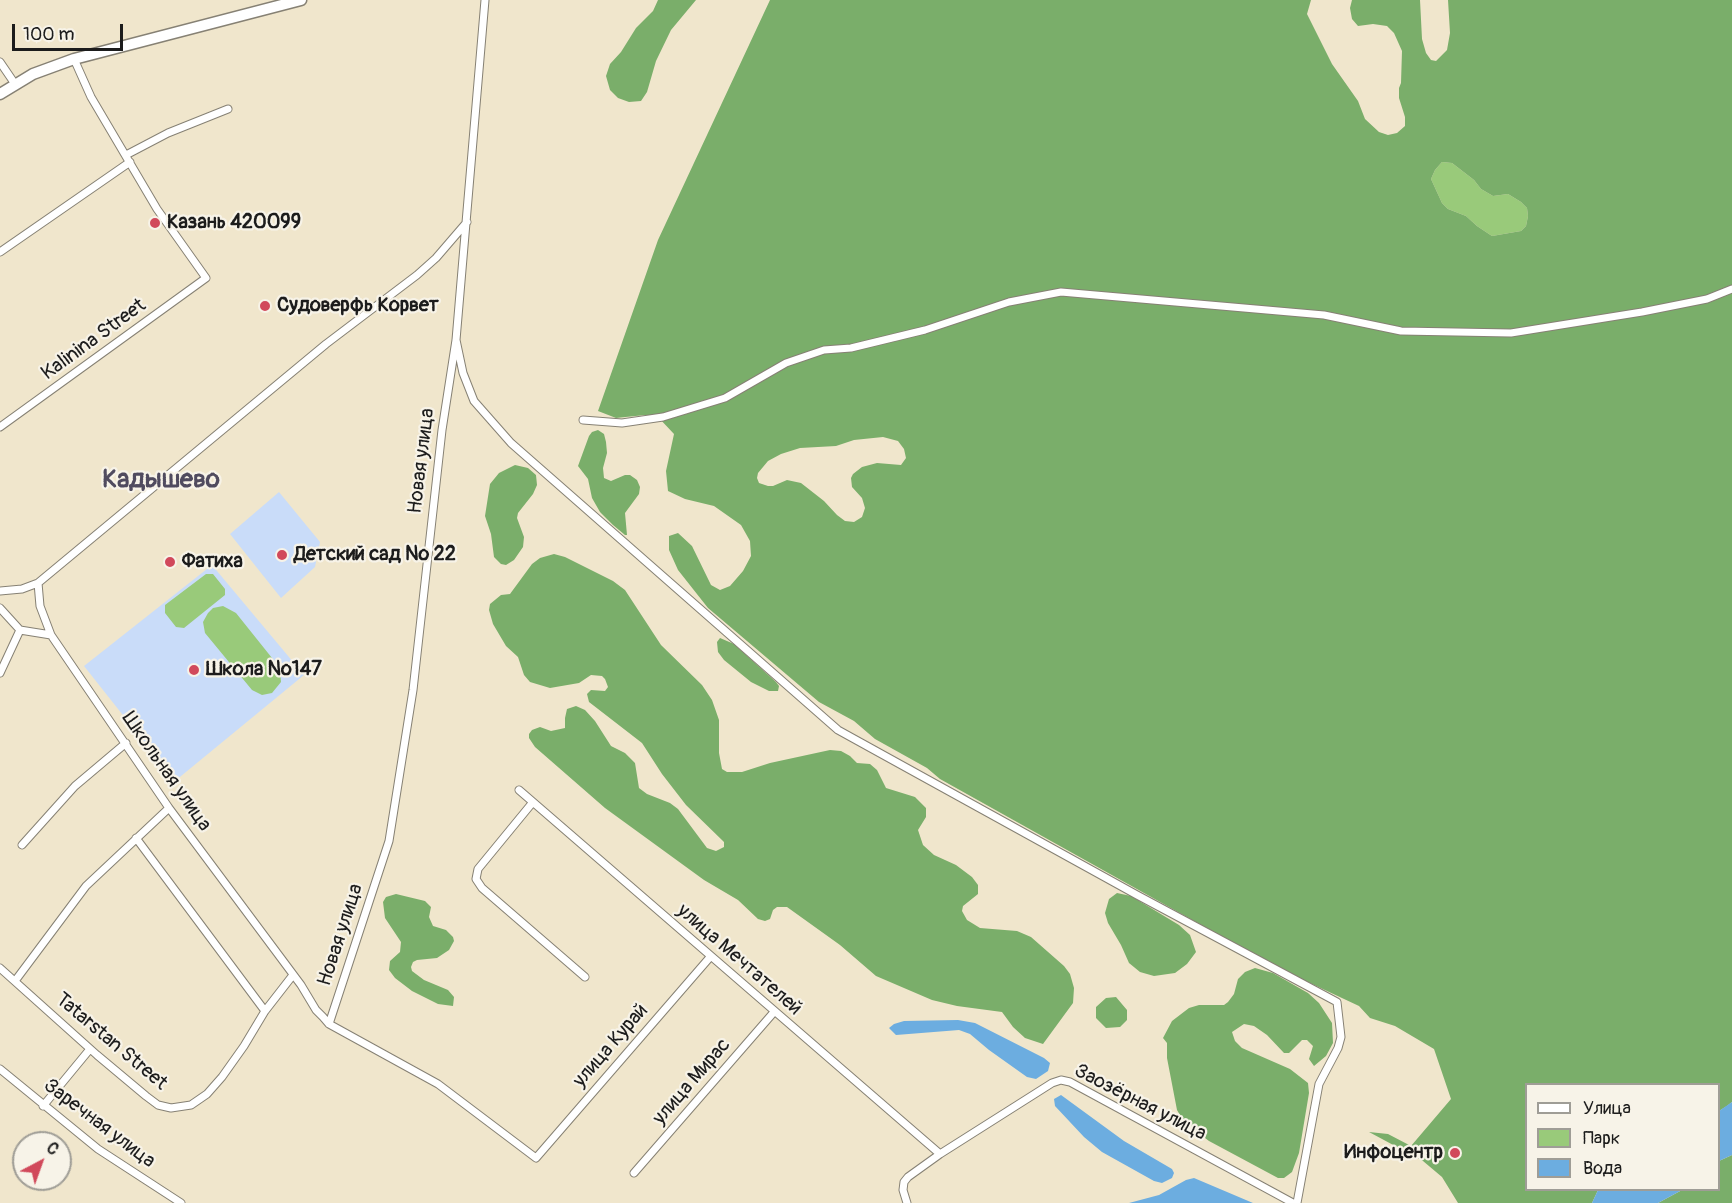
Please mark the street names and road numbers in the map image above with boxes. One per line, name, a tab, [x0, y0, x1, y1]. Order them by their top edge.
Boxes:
street label: Kalinina Street	[37, 294, 151, 386]
street label: Новая улица	[404, 407, 440, 515]
street label: Школьная улица	[116, 708, 216, 836]
street label: Новая улица	[313, 881, 369, 989]
street label: улица Мечтателей	[672, 899, 806, 1021]
street label: Tatarstan Street	[50, 988, 172, 1096]
street label: улица Курай	[568, 999, 654, 1093]
street label: улица Мирас	[648, 1034, 736, 1130]
street label: Заозёрная улица	[1070, 1059, 1210, 1147]
street label: Заречная улица	[38, 1074, 160, 1174]

